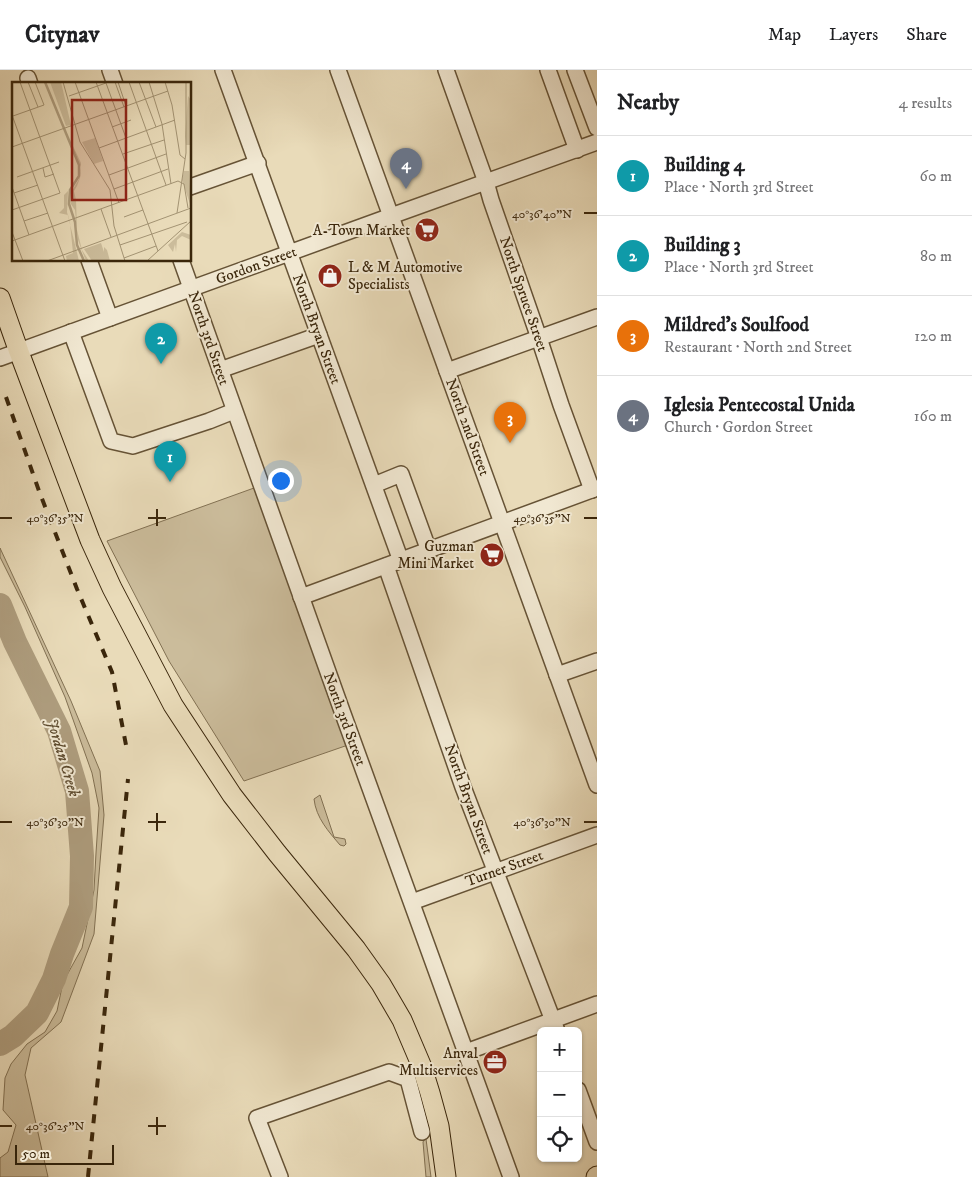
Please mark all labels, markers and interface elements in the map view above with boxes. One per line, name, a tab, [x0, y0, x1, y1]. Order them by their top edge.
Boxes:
text: Citynav	[25, 20, 99, 50]
text: Map	[768, 24, 801, 46]
text: Layers	[829, 24, 878, 46]
text: Share	[906, 24, 947, 46]
inset map	[12, 82, 191, 261]
text: Nearby	[617, 90, 679, 116]
text: 4 results	[899, 93, 952, 113]
pin: 4	[390, 148, 422, 189]
text: Building 4	[664, 154, 744, 177]
text: 1	[630, 166, 636, 186]
text: 60 m	[920, 166, 952, 186]
text: Place · North 3rd Street	[664, 177, 814, 197]
text: 40°36'40"N	[512, 207, 572, 222]
supermarket icon: A-Town Market	[414, 217, 440, 243]
place label: A-Town Market	[313, 221, 410, 240]
street label: North Spruce Street	[495, 234, 552, 354]
text: Building 3	[664, 234, 741, 257]
street label: Gordon Street	[213, 242, 299, 289]
text: 2	[629, 246, 637, 266]
text: 80 m	[920, 246, 952, 266]
text: Place · North 3rd Street	[664, 257, 814, 277]
place label: L & M Automotive Specialists	[348, 258, 463, 294]
shop icon: L & M Automotive Specialists	[317, 263, 343, 289]
street label: North Bryan Street	[288, 272, 345, 387]
street label: North 3rd Street	[184, 289, 234, 388]
text: Mildred's Soulfood	[664, 314, 809, 337]
pin: 2	[145, 323, 177, 364]
text: 3	[630, 326, 636, 346]
text: 120 m	[914, 326, 952, 346]
text: Restaurant · North 2nd Street	[664, 337, 852, 357]
street label: North 2nd Street	[441, 376, 494, 479]
text: Iglesia Pentecostal Unida	[664, 394, 855, 417]
pin: 3	[494, 402, 526, 443]
text: 4	[628, 406, 638, 426]
text: 160 m	[914, 406, 952, 426]
text: Church · Gordon Street	[664, 417, 813, 437]
pin: 1	[154, 441, 186, 482]
your location	[268, 468, 294, 494]
text: 40°36'35"N	[26, 511, 84, 526]
text: 40°36'35"N	[513, 511, 571, 526]
place label: Guzman Mini Market	[398, 537, 474, 573]
supermarket icon: Guzman Mini Market	[479, 542, 505, 568]
street label: North 3rd Street	[319, 670, 370, 769]
water label: Jordan Creek	[42, 716, 85, 799]
street label: North Bryan Street	[440, 742, 497, 857]
text: 40°36'30"N	[26, 815, 84, 830]
text: 40°36'30"N	[513, 815, 571, 830]
street label: Turner Street	[463, 846, 546, 891]
map controls	[537, 1027, 582, 1162]
button: +	[537, 1027, 582, 1072]
place label: Anval Multiservices	[399, 1044, 478, 1080]
office icon: Anval Multiservices	[482, 1049, 508, 1075]
button: −	[537, 1072, 582, 1117]
button: locate	[537, 1117, 582, 1162]
text: 40°36'25"N	[26, 1119, 84, 1134]
scale bar	[15, 1142, 114, 1165]
text: 50 m	[22, 1145, 50, 1163]

